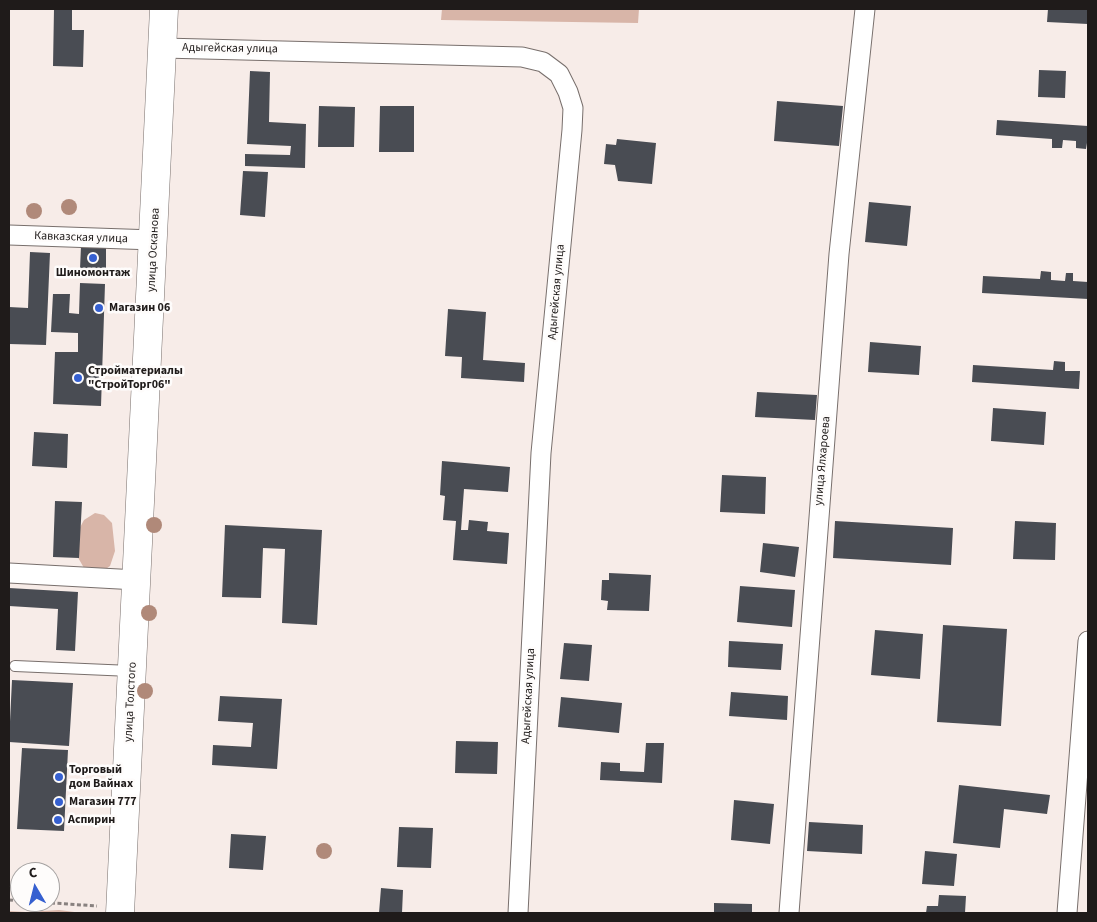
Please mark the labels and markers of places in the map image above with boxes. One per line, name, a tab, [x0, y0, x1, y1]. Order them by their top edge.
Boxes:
marker: Шиномонтаж	[87, 252, 99, 264]
place label: Шиномонтаж	[56, 266, 130, 280]
place label: Магазин 06	[109, 301, 170, 315]
marker: Магазин 06	[93, 302, 105, 314]
place label: Стройматериалы "СтройТорг06"	[88, 364, 183, 392]
marker: Стройматериалы "СтройТорг06"	[72, 372, 84, 384]
place label: Торговый дом Вайнах	[69, 763, 133, 791]
marker: Торговый дом Вайнах	[53, 771, 65, 783]
place label: Магазин 777	[69, 795, 137, 809]
marker: Магазин 777	[53, 796, 65, 808]
place label: Аспирин	[68, 813, 115, 827]
marker: Аспирин	[52, 814, 64, 826]

